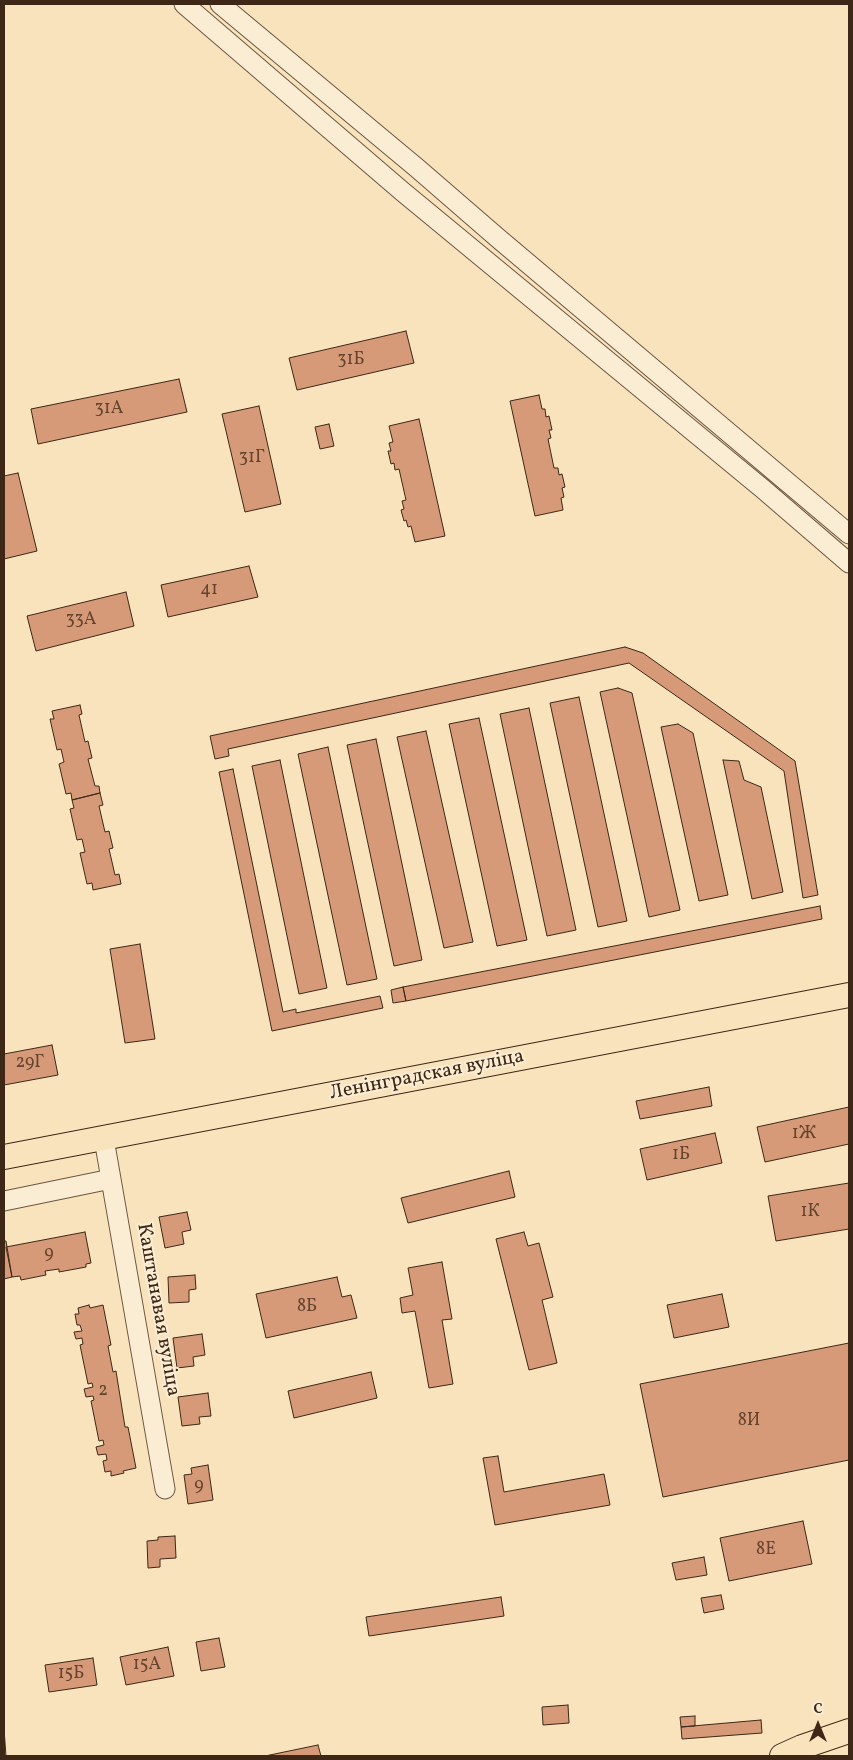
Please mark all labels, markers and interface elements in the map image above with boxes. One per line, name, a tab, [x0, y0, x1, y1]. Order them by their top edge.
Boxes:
house number: 31Б	[337, 350, 365, 372]
house number: 31А	[95, 399, 123, 421]
house number: 31Г	[239, 448, 265, 470]
house number: 41	[200, 580, 218, 602]
house number: 33А	[65, 610, 97, 632]
street label: Ленінградская вуліца	[328, 1045, 526, 1107]
house number: 29Г	[16, 1053, 44, 1075]
house number: 1Ж	[792, 1124, 816, 1146]
house number: 1Б	[672, 1145, 690, 1167]
house number: 1К	[800, 1202, 820, 1224]
street label: Каштанавая вуліца	[130, 1221, 184, 1399]
house number: 9	[44, 1244, 54, 1266]
house number: 8Б	[297, 1297, 317, 1319]
house number: 2	[98, 1381, 108, 1403]
house number: 8И	[738, 1411, 760, 1433]
house number: 9	[194, 1476, 204, 1498]
house number: 8Е	[756, 1540, 776, 1562]
house number: 15А	[133, 1655, 161, 1677]
house number: 15Б	[58, 1664, 84, 1686]
north arrow	[793, 1700, 843, 1750]
text: С	[813, 1700, 823, 1719]

